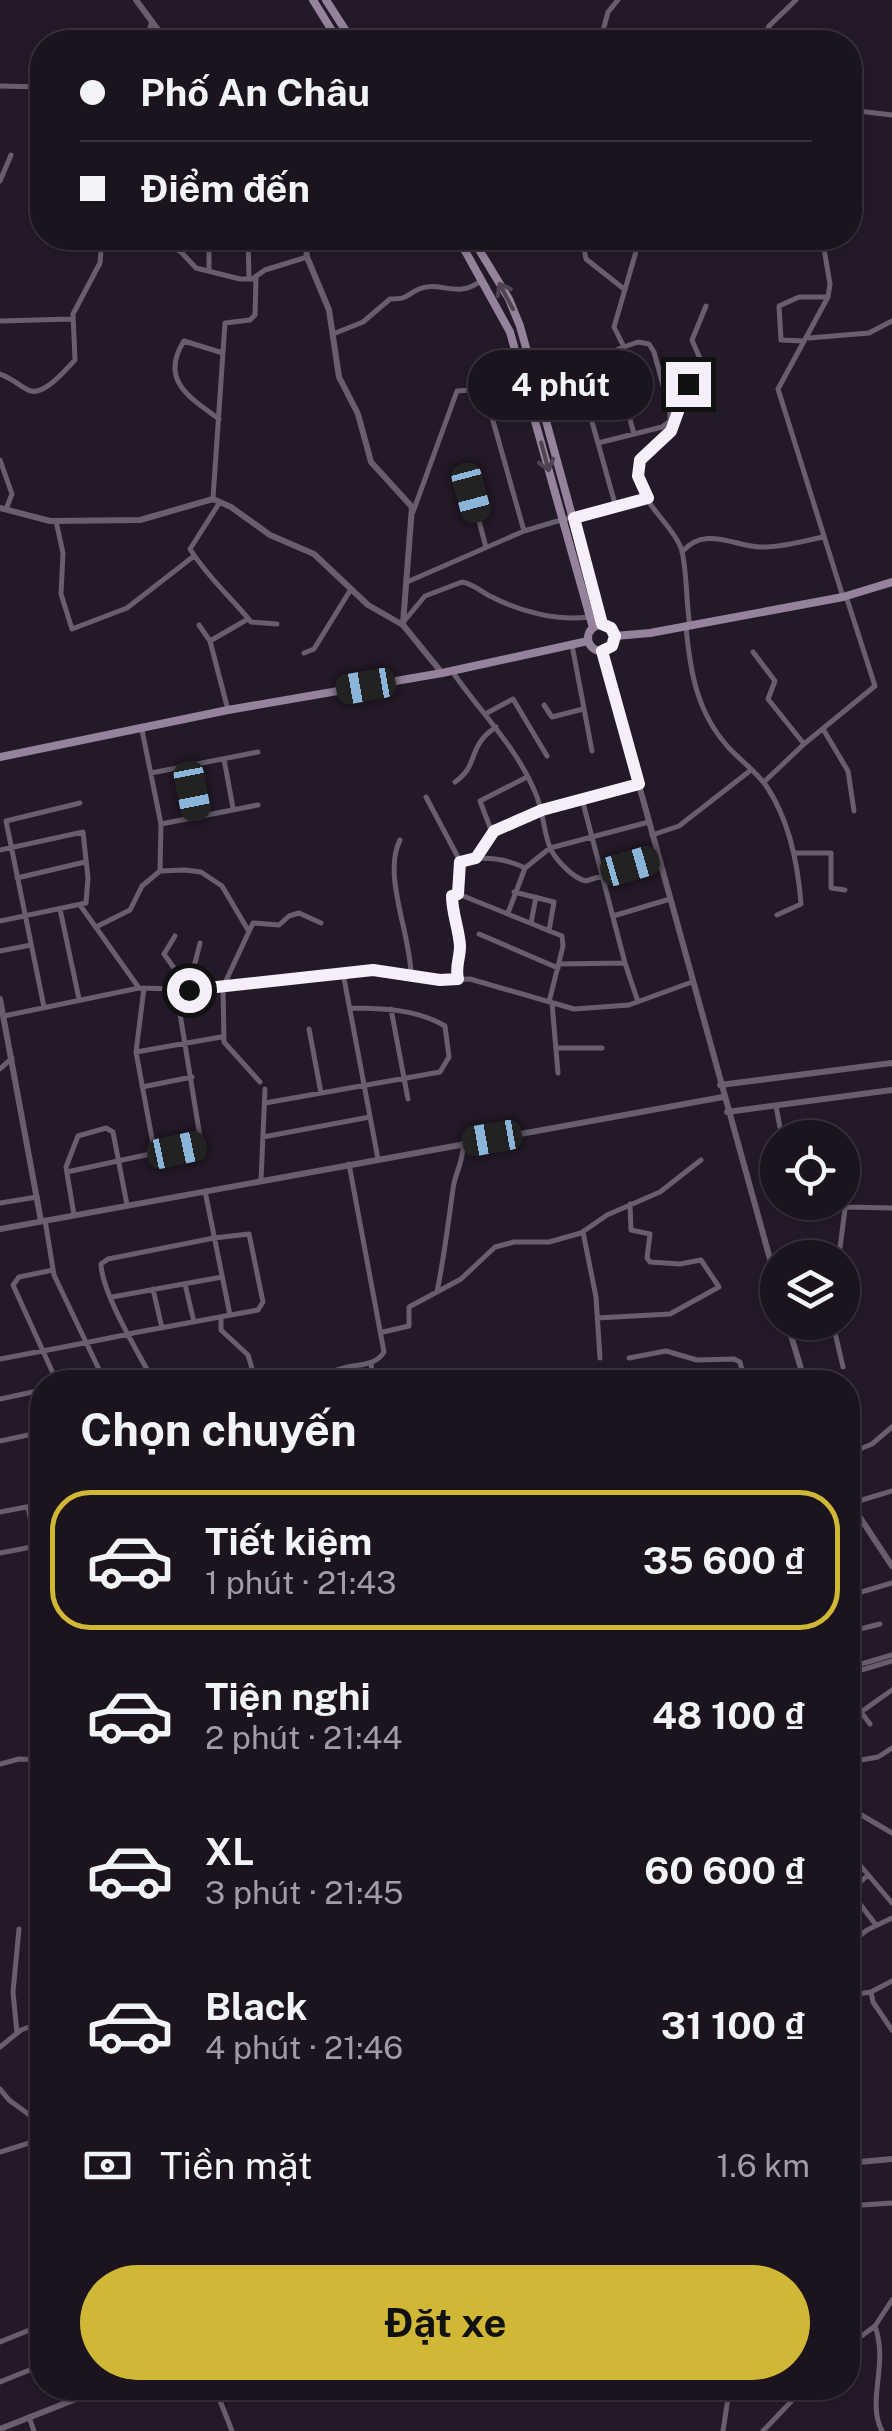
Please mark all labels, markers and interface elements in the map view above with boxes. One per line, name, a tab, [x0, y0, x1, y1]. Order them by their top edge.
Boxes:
text: Phố An Châu	[140, 70, 370, 115]
text: Điểm đến	[140, 166, 310, 211]
one-way arrow	[496, 282, 515, 312]
callout: 4 phút	[468, 349, 653, 419]
route end	[666, 362, 711, 407]
text: 4 phút	[511, 366, 610, 403]
one-way arrow	[536, 440, 555, 472]
car	[449, 460, 493, 526]
car	[334, 666, 398, 706]
car	[172, 759, 212, 823]
car	[597, 843, 663, 889]
route start	[167, 968, 212, 1013]
car	[460, 1118, 524, 1158]
map controls	[760, 1120, 860, 1340]
button: locate	[760, 1120, 860, 1220]
car	[145, 1129, 209, 1171]
button: layers	[760, 1240, 860, 1340]
text: Chọn chuyến	[80, 1403, 357, 1456]
icon: car	[85, 1515, 175, 1605]
text: Tiết kiệm	[205, 1519, 372, 1564]
text: 35 600 ₫	[643, 1538, 805, 1583]
text: 1 phút · 21:43	[205, 1564, 396, 1601]
icon: car	[85, 1670, 175, 1760]
text: Tiện nghi	[205, 1674, 371, 1719]
text: 48 100 ₫	[652, 1693, 805, 1738]
text: 2 phút · 21:44	[205, 1719, 402, 1756]
icon: car	[85, 1825, 175, 1915]
text: XL	[205, 1829, 254, 1874]
text: 60 600 ₫	[644, 1848, 805, 1893]
text: 3 phút · 21:45	[205, 1874, 404, 1911]
icon: car	[85, 1980, 175, 2070]
text: Black	[205, 1984, 308, 2029]
text: 31 100 ₫	[661, 2003, 805, 2048]
text: 4 phút · 21:46	[205, 2029, 403, 2066]
icon: cash	[80, 2138, 135, 2193]
text: Tiền mặt	[160, 2143, 312, 2188]
text: 1.6 km	[716, 2147, 810, 2184]
button: Đặt xe	[80, 2265, 810, 2380]

